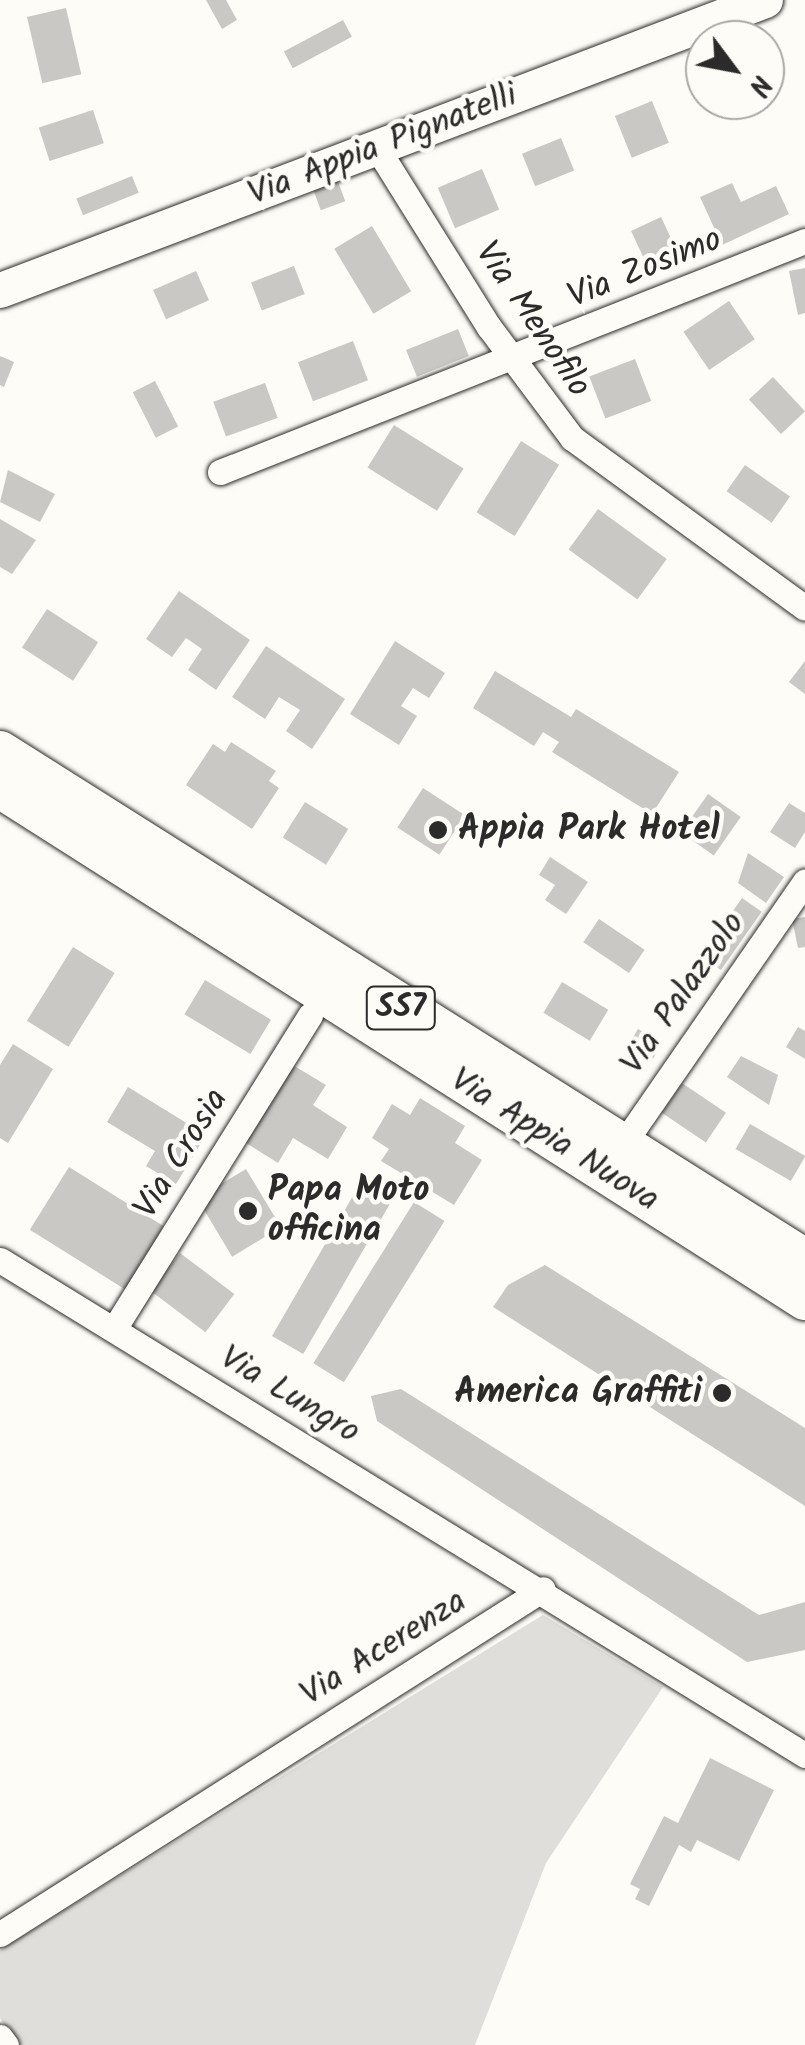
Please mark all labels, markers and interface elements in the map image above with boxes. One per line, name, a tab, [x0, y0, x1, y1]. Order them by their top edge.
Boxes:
north arrow	[685, 20, 785, 120]
text: N	[735, 66, 783, 105]
street label: Via Appia Pignatelli	[243, 75, 523, 217]
street label: Via Zosimo	[562, 219, 728, 319]
street label: Via Menofilo	[465, 234, 599, 406]
place label: Appia Park Hotel	[458, 809, 720, 851]
marker: Appia Park Hotel	[427, 819, 449, 841]
street label: Via Palazzolo	[613, 905, 755, 1083]
road number: SS7	[364, 981, 438, 1035]
street label: Via Appia Nuova	[442, 1060, 666, 1222]
street label: Via Crosia	[126, 1081, 238, 1227]
place label: Papa Moto officina	[268, 1170, 429, 1252]
marker: Papa Moto officina	[237, 1200, 259, 1222]
street label: Via Lungro	[211, 1338, 367, 1454]
place label: America Graffiti	[454, 1372, 702, 1414]
marker: America Graffiti	[711, 1382, 733, 1404]
street label: Via Acerenza	[293, 1581, 475, 1717]

